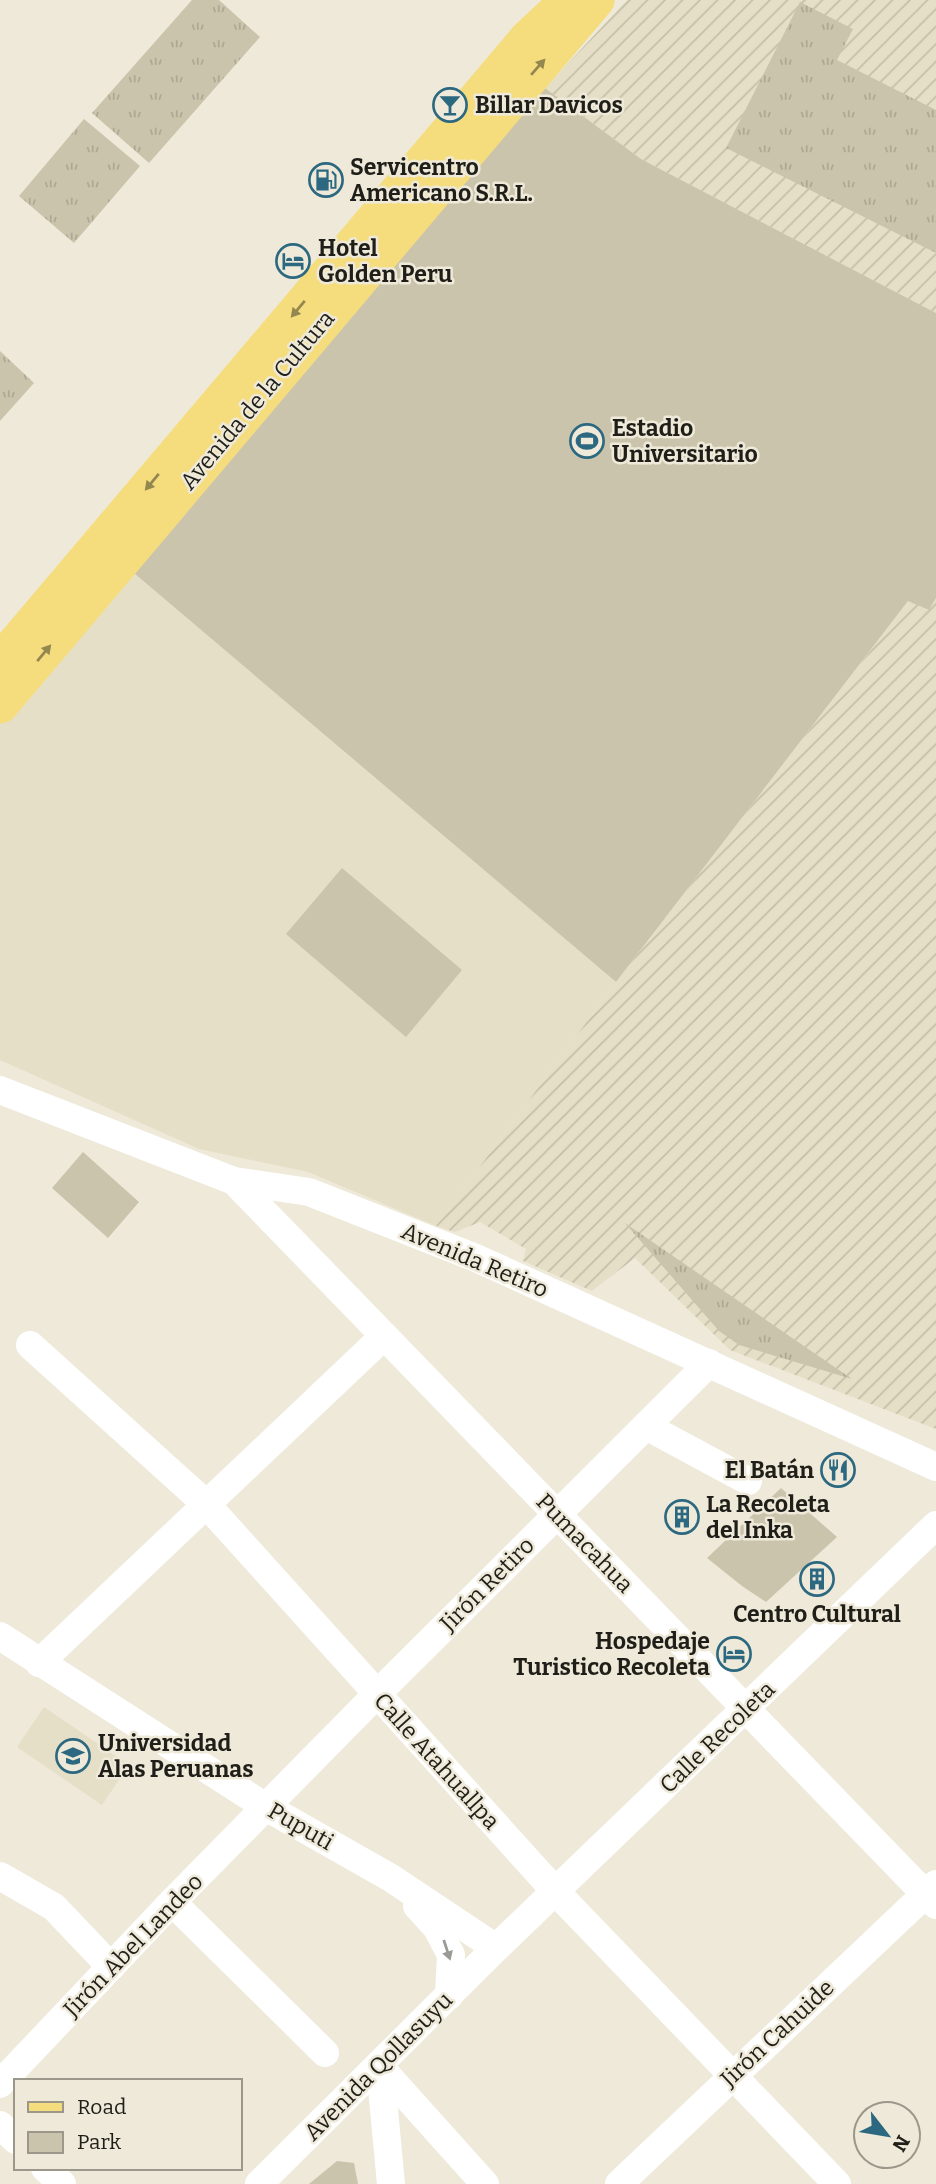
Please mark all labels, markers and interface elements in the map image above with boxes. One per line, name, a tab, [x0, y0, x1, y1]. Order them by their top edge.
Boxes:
one-way arrow	[530, 58, 546, 76]
bar icon: Billar Davicos	[431, 86, 469, 124]
place label: Billar Davicos	[475, 91, 623, 119]
place label: Servicentro Americano S.R.L.	[350, 153, 533, 207]
fuel station icon: Servicentro Americano S.R.L.	[307, 161, 345, 199]
place label: Hotel Golden Peru	[318, 234, 453, 288]
hotel icon: Hotel Golden Peru	[274, 242, 312, 280]
one-way arrow	[291, 300, 306, 317]
street label: Avenida de la Cultura	[174, 304, 340, 495]
place label: Estadio Universitario	[612, 414, 758, 468]
sports icon: Estadio Universitario	[568, 422, 606, 460]
one-way arrow	[145, 474, 160, 491]
one-way arrow	[36, 644, 51, 661]
street label: Avenida Retiro	[397, 1217, 553, 1303]
restaurant icon: El Batán	[819, 1451, 857, 1489]
place label: El Batán	[725, 1456, 814, 1484]
street label: Pumacahua	[531, 1487, 640, 1599]
place label: La Recoleta del Inka	[706, 1490, 830, 1544]
building icon: La Recoleta del Inka	[663, 1498, 701, 1536]
street label: Jirón Retiro	[433, 1531, 540, 1638]
building icon: Centro Cultural	[798, 1560, 836, 1598]
place label: Centro Cultural	[733, 1600, 901, 1628]
place label: Hospedaje Turistico Recoleta	[513, 1627, 710, 1681]
hotel icon: Hospedaje Turistico Recoleta	[715, 1635, 753, 1673]
street label: Calle Recoleta	[654, 1675, 781, 1799]
street label: Calle Atahuallpa	[368, 1687, 506, 1835]
place label: Universidad Alas Peruanas	[98, 1729, 254, 1783]
school or university icon: Universidad Alas Peruanas	[54, 1737, 92, 1775]
street label: Puputi	[263, 1796, 339, 1856]
street label: Jirón Abel Landeo	[57, 1867, 209, 2023]
one-way arrow	[442, 1940, 453, 1961]
street label: Jirón Cahuide	[714, 1973, 840, 2093]
street label: Avenida Qollasuyu	[298, 1986, 458, 2146]
legend	[14, 2079, 242, 2170]
text: Road	[77, 2094, 126, 2120]
north arrow	[852, 2100, 922, 2170]
text: Park	[77, 2129, 121, 2155]
text: N	[887, 2131, 915, 2156]

